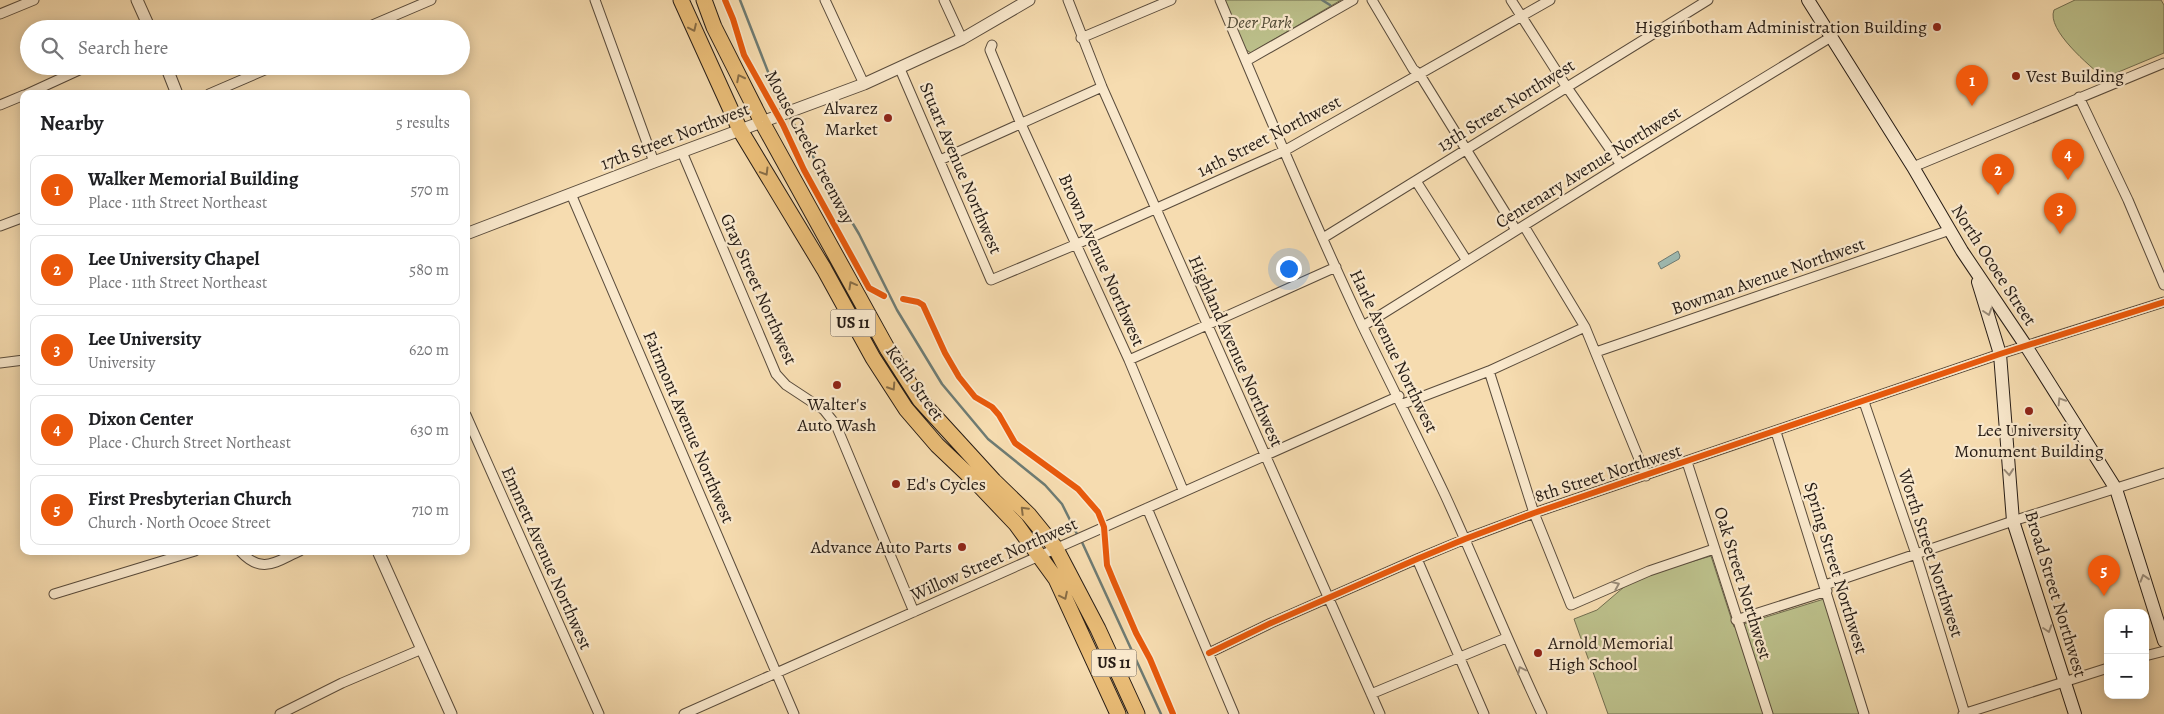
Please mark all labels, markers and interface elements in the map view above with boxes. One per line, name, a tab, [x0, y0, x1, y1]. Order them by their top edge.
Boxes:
park label: Deer Park	[1226, 10, 1292, 34]
place label: Higginbotham Administration Building	[1635, 15, 1927, 39]
search box	[20, 20, 470, 75]
marker: Higginbotham Administration Building	[1931, 21, 1943, 33]
one-way arrow	[687, 23, 698, 32]
icon: search	[38, 34, 66, 62]
text: Search here	[78, 35, 168, 61]
street label: 13th Street Northwest	[1433, 53, 1579, 157]
place label: Vest Building	[2025, 64, 2124, 88]
pin: 1	[1956, 65, 1988, 106]
street label: Mouse Creek Greenway	[759, 66, 861, 229]
marker: Vest Building	[2010, 70, 2022, 82]
one-way arrow	[736, 75, 746, 84]
street label: Stuart Avenue Northwest	[914, 78, 1008, 258]
street label: 14th Street Northwest	[1193, 89, 1345, 183]
street label: 17th Street Northwest	[597, 96, 753, 176]
place label: Alvarez Market	[823, 96, 878, 141]
street label: Centenary Avenue Northwest	[1491, 100, 1685, 234]
text: Nearby	[40, 109, 103, 137]
text: 5 results	[396, 112, 450, 134]
marker: Alvarez Market	[882, 112, 894, 124]
pin: 4	[2052, 139, 2084, 180]
pin: 2	[1982, 154, 2014, 195]
text: Walker Memorial Building	[88, 166, 298, 192]
one-way arrow	[759, 166, 769, 175]
street label: Brown Avenue Northwest	[1053, 170, 1151, 350]
text: 1	[54, 179, 60, 201]
text: 570 m	[410, 179, 449, 201]
text: Place · 11th Street Northeast	[88, 192, 267, 214]
pin: 3	[2044, 193, 2076, 234]
street label: North Ocoee Street	[1946, 200, 2042, 330]
street label: Gray Street Northwest	[715, 210, 803, 368]
street label: Bowman Avenue Northwest	[1668, 232, 1868, 320]
text: Lee University Chapel	[88, 246, 259, 272]
street label: Highland Avenue Northwest	[1183, 251, 1289, 451]
your location	[1276, 256, 1302, 282]
text: 2	[53, 259, 61, 281]
text: 580 m	[409, 259, 449, 281]
street label: Harle Avenue Northwest	[1344, 265, 1444, 437]
text: Place · 11th Street Northeast	[88, 272, 267, 294]
one-way arrow	[848, 281, 858, 290]
one-way arrow	[1982, 307, 1992, 315]
road number: US 11	[830, 309, 876, 336]
text: Lee University	[88, 326, 201, 352]
street label: Fairmont Avenue Northwest	[638, 327, 740, 527]
text: 3	[54, 339, 60, 361]
text: 620 m	[409, 339, 449, 361]
street label: Keith Street	[880, 340, 950, 426]
text: University	[88, 352, 155, 374]
marker: Walter's Auto Wash	[831, 379, 843, 391]
one-way arrow	[885, 382, 895, 391]
place label: Walter's Auto Wash	[797, 392, 877, 437]
one-way arrow	[2057, 398, 2067, 407]
marker: Lee University Monument Building	[2023, 405, 2035, 417]
text: Dixon Center	[88, 406, 193, 432]
place label: Lee University Monument Building	[1954, 418, 2104, 463]
text: 4	[53, 419, 61, 441]
text: 630 m	[410, 419, 449, 441]
text: Place · Church Street Northeast	[88, 432, 291, 454]
street label: 8th Street Northwest	[1532, 438, 1685, 508]
street label: Emmett Avenue Northwest	[496, 463, 598, 653]
street label: Worth Street Northwest	[1892, 465, 1970, 640]
one-way arrow	[2004, 469, 2015, 477]
place label: Ed's Cycles	[906, 472, 986, 496]
marker: Ed's Cycles	[890, 478, 902, 490]
street label: Spring Street Northwest	[1798, 479, 1874, 657]
text: First Presbyterian Church	[88, 486, 292, 512]
text: 5	[54, 499, 60, 521]
text: 710 m	[412, 499, 449, 521]
street label: Oak Street Northwest	[1708, 504, 1778, 662]
one-way arrow	[1021, 507, 1030, 516]
street label: Broad Street Northwest	[2019, 508, 2093, 680]
street label: Willow Street Northwest	[906, 511, 1081, 607]
text: Church · North Ocoee Street	[88, 512, 271, 534]
place label: Advance Auto Parts	[810, 535, 952, 559]
marker: Advance Auto Parts	[956, 541, 968, 553]
pin: 5	[2088, 555, 2120, 596]
one-way arrow	[2140, 574, 2150, 583]
one-way arrow	[1611, 581, 1620, 592]
one-way arrow	[1058, 591, 1068, 600]
map controls	[2104, 609, 2149, 699]
button: +	[2104, 609, 2149, 654]
one-way arrow	[2042, 625, 2052, 633]
place label: Arnold Memorial High School	[1547, 631, 1674, 676]
marker: Arnold Memorial High School	[1532, 647, 1544, 659]
road number: US 11	[1092, 650, 1136, 676]
button: −	[2104, 654, 2149, 699]
one-way arrow	[1517, 666, 1528, 675]

